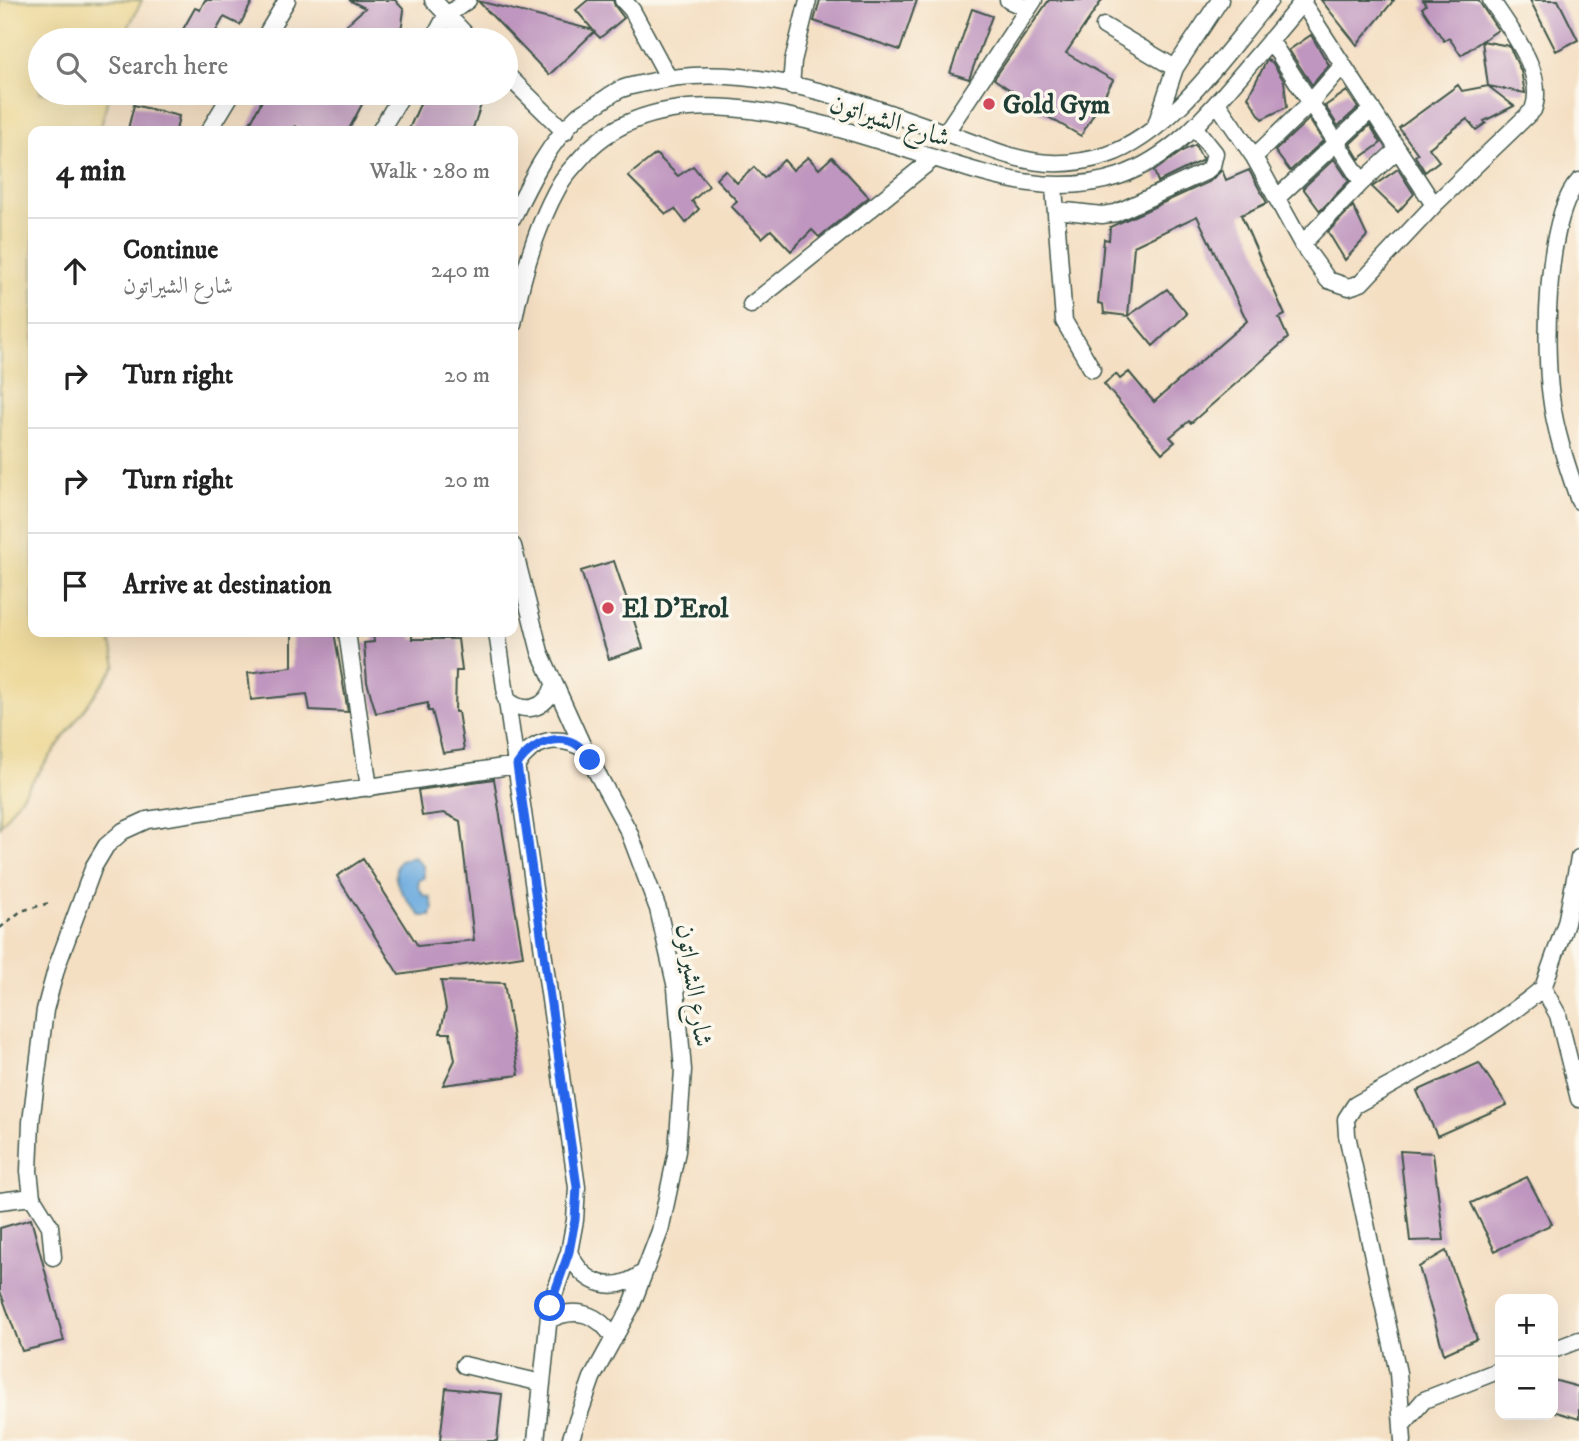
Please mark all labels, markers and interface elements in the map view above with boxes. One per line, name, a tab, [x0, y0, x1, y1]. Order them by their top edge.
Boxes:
search box	[28, 28, 518, 105]
icon: search	[52, 48, 90, 86]
text: Search here	[108, 50, 228, 83]
street label: شارع الشيراتون	[824, 87, 954, 159]
place label: Gold Gym	[1003, 89, 1111, 122]
marker: Gold Gym	[981, 96, 997, 112]
text: 4 min	[56, 153, 126, 190]
text: Walk · 280 m	[369, 157, 490, 186]
text: Continue	[123, 234, 218, 267]
icon: ahead	[56, 252, 94, 290]
text: 240 m	[431, 256, 490, 285]
text: شارع الشيراتون	[123, 272, 233, 301]
icon: right	[56, 357, 94, 395]
text: Turn right	[123, 359, 233, 392]
text: 20 m	[444, 361, 490, 390]
icon: right	[56, 462, 94, 500]
text: Turn right	[123, 464, 233, 497]
text: 20 m	[444, 466, 490, 495]
icon: arrive	[56, 567, 94, 605]
text: Arrive at destination	[123, 569, 332, 602]
place label: El D'Erol	[622, 593, 729, 626]
marker: El D'Erol	[600, 600, 616, 616]
route end	[574, 744, 605, 775]
street label: شارع الشيراتون	[664, 921, 720, 1050]
route start	[534, 1290, 565, 1321]
map controls	[1495, 1294, 1558, 1420]
button: +	[1495, 1294, 1558, 1357]
button: −	[1495, 1357, 1558, 1420]

